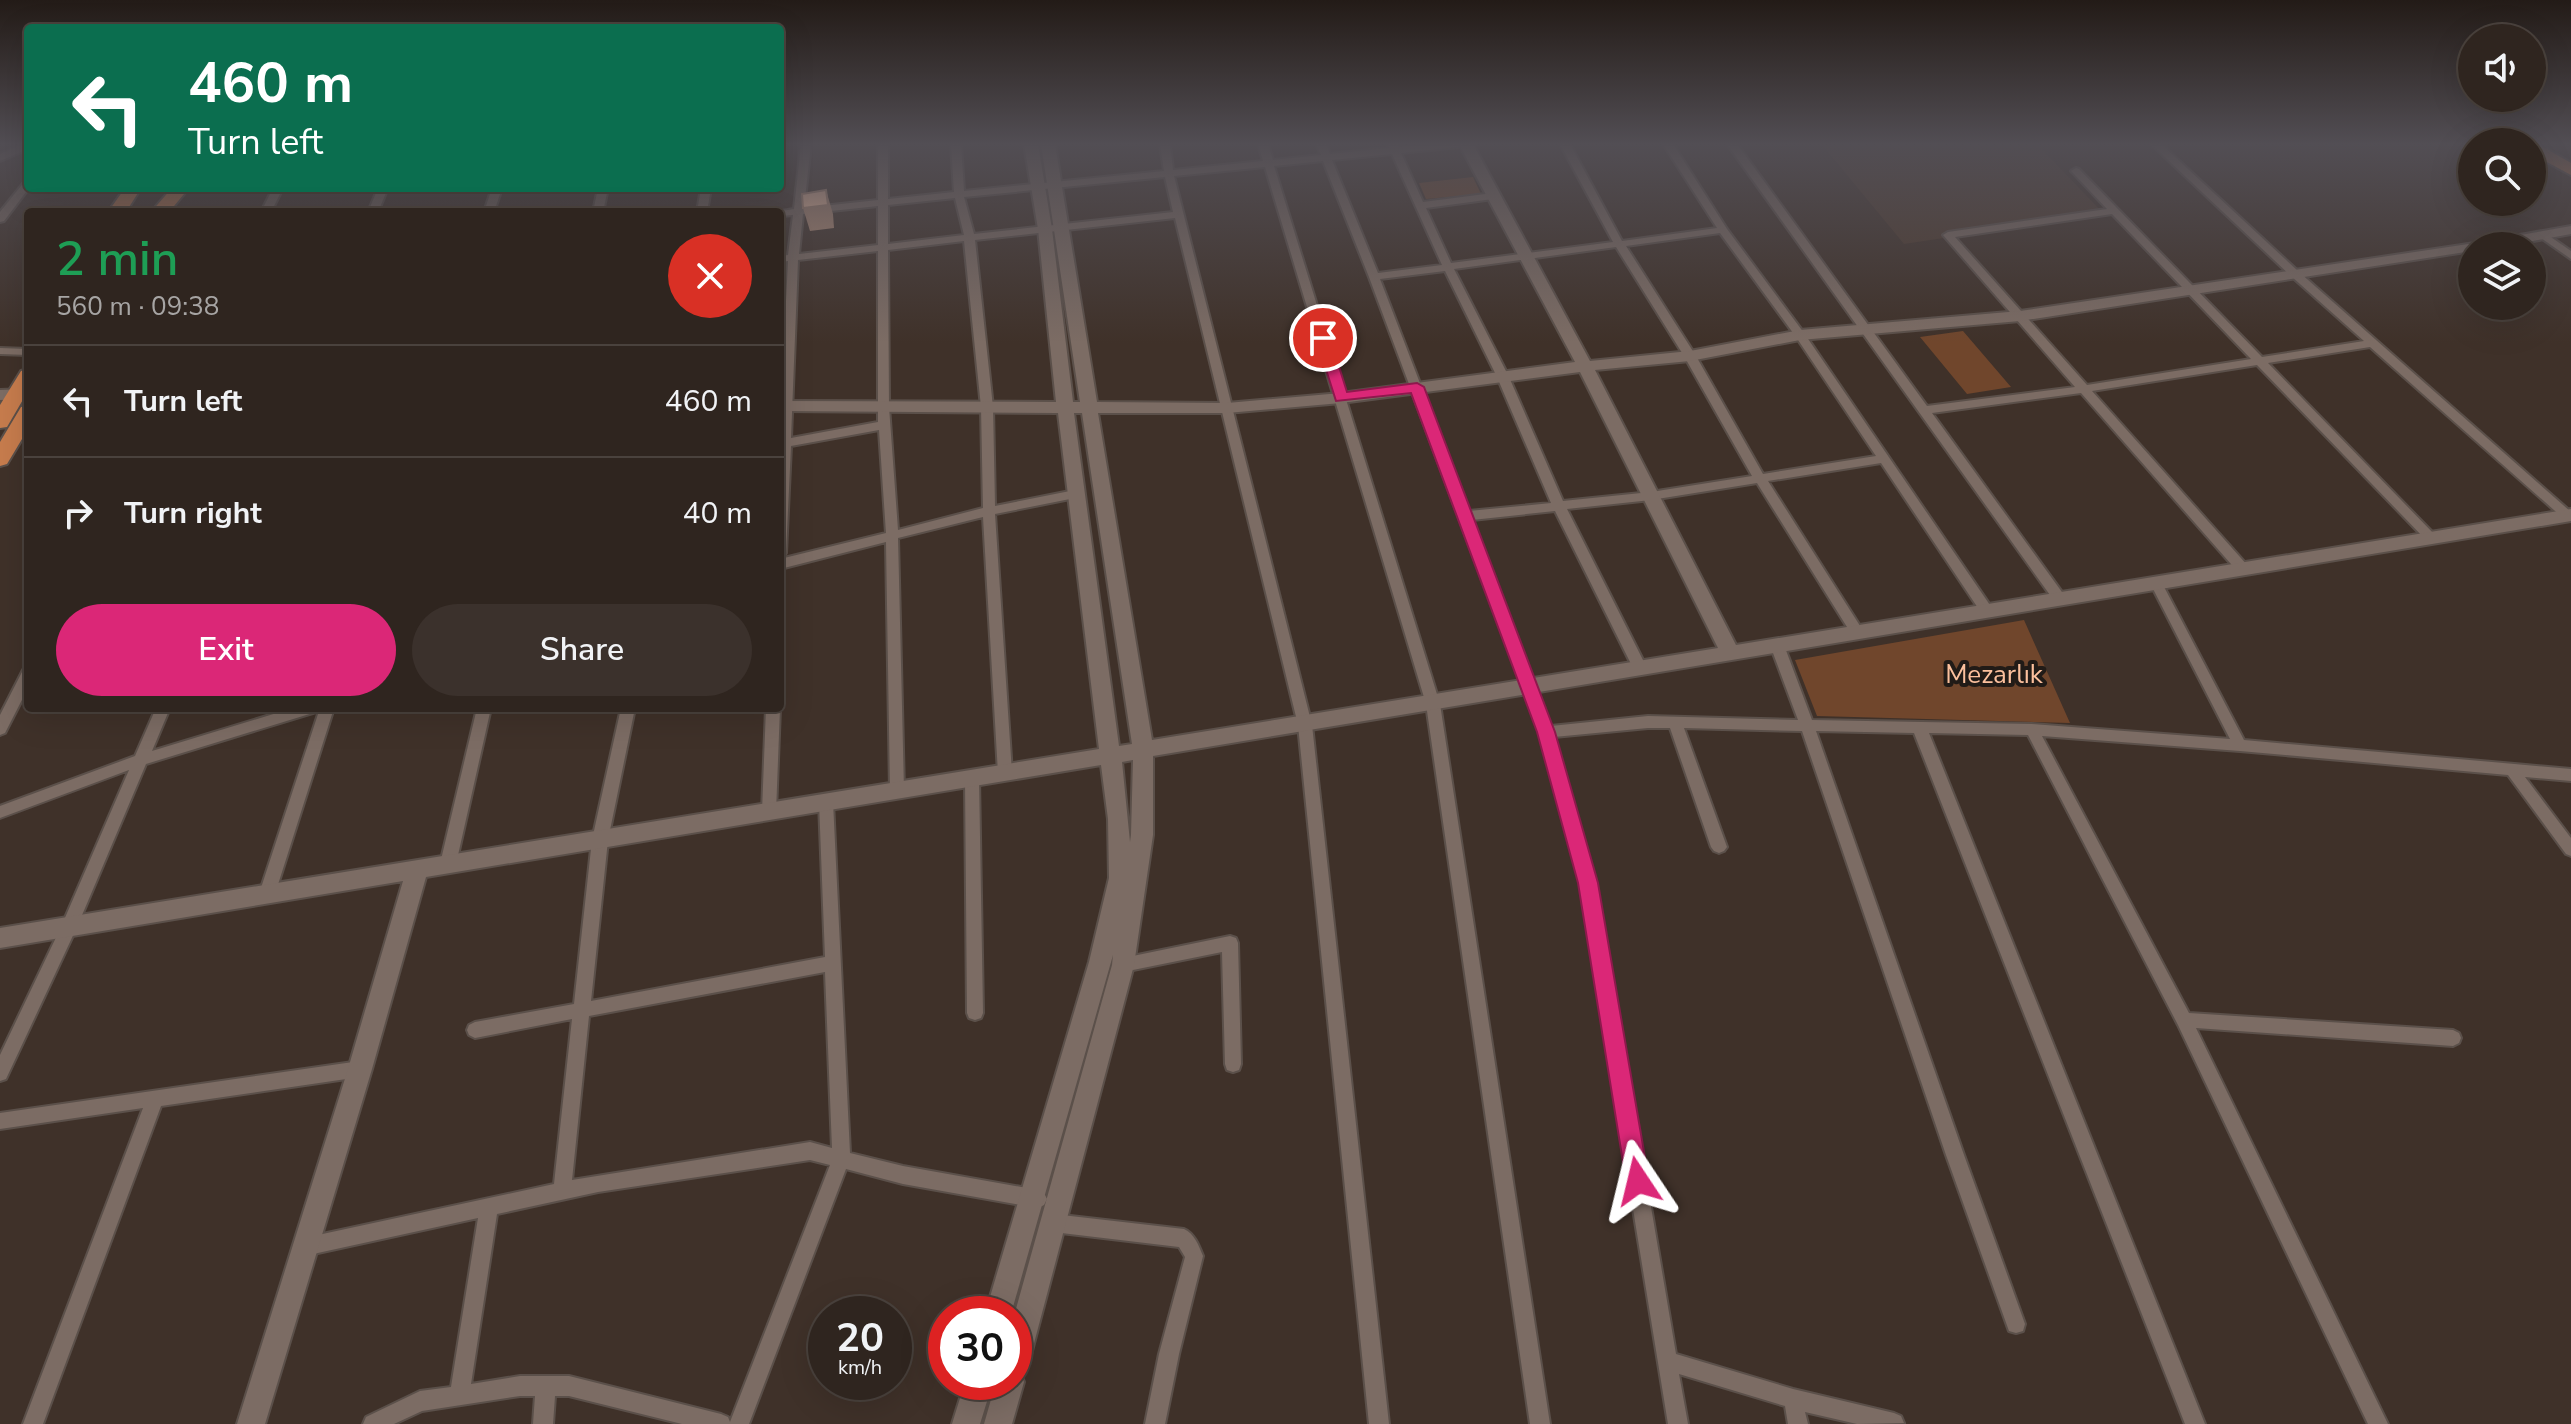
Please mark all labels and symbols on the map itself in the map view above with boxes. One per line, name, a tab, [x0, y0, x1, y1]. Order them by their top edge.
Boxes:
pin	[1289, 304, 1357, 372]
park label: Mezarlık	[1945, 657, 2044, 692]
position arrow	[1596, 1139, 1680, 1223]
speed limit sign: 30	[928, 1296, 1032, 1400]

